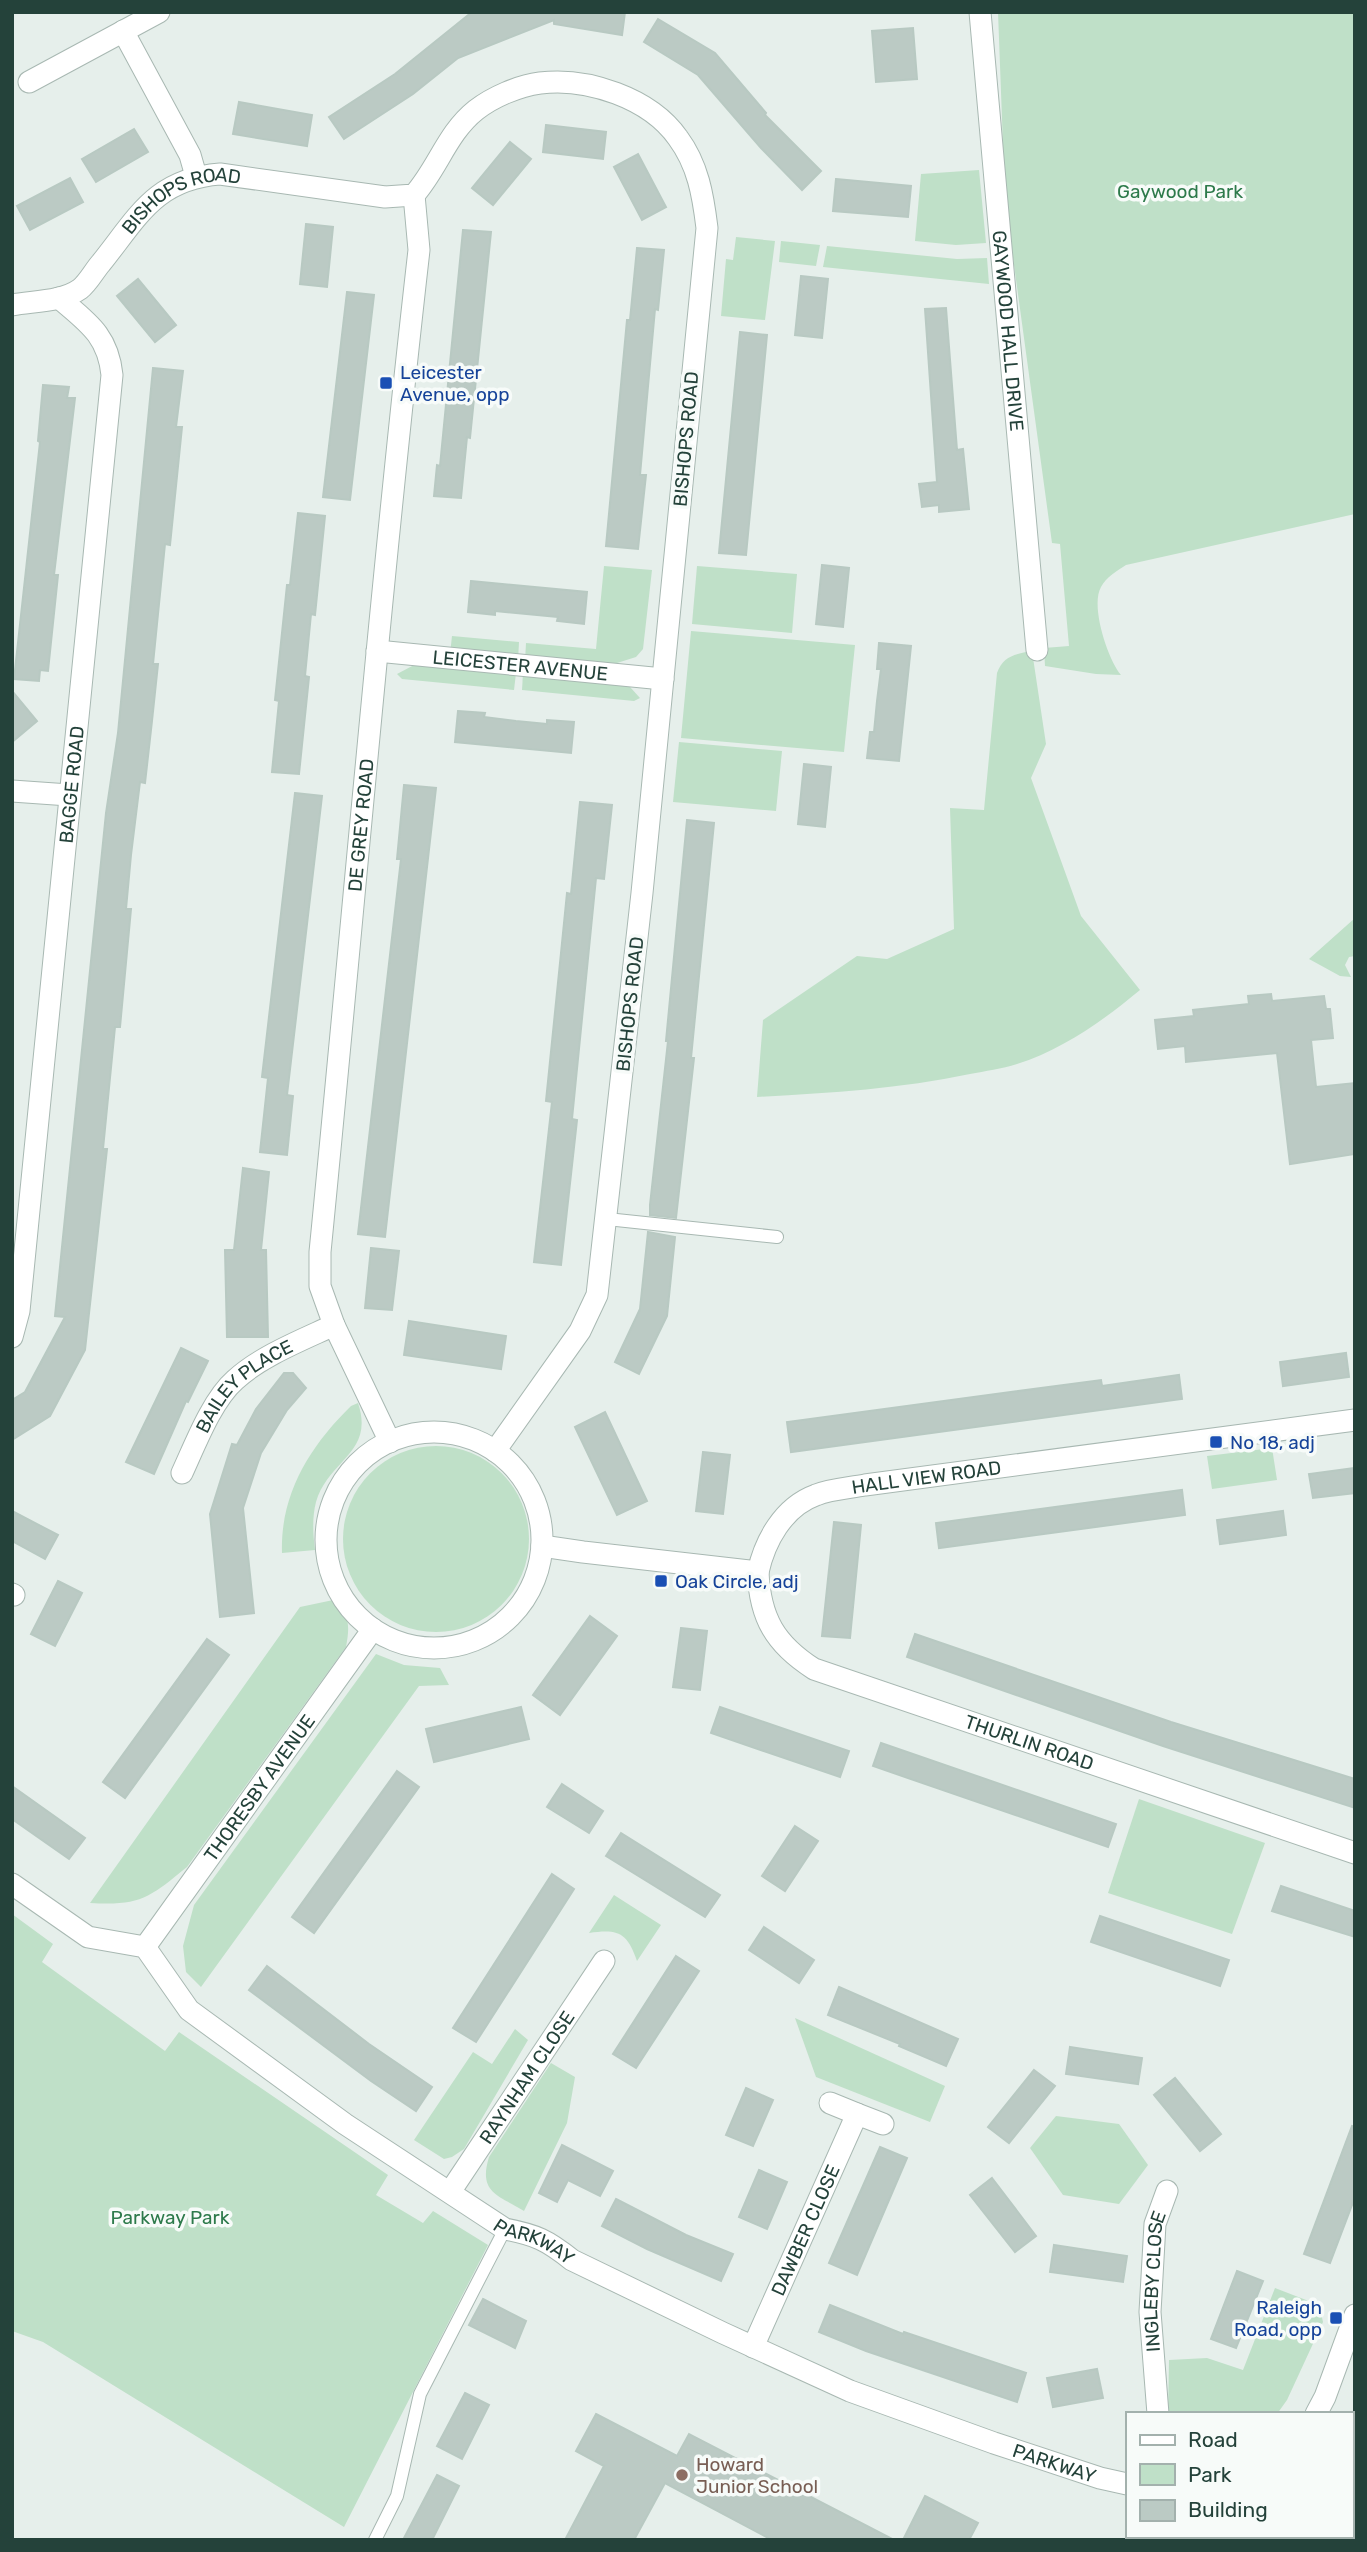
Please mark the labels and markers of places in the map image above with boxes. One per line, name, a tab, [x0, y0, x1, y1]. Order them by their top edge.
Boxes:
place label: Leicester Avenue, opp	[400, 361, 510, 406]
marker: Leicester Avenue, opp	[378, 375, 394, 391]
place label: No 18, adj	[1230, 1431, 1315, 1454]
marker: No 18, adj	[1208, 1434, 1224, 1450]
place label: Oak Circle, adj	[675, 1570, 799, 1593]
marker: Oak Circle, adj	[653, 1573, 669, 1589]
place label: Raleigh Road, opp	[1234, 2296, 1322, 2341]
marker: Raleigh Road, opp	[1328, 2310, 1344, 2326]
place label: Howard Junior School	[696, 2453, 818, 2498]
marker: Howard Junior School	[674, 2467, 690, 2483]

